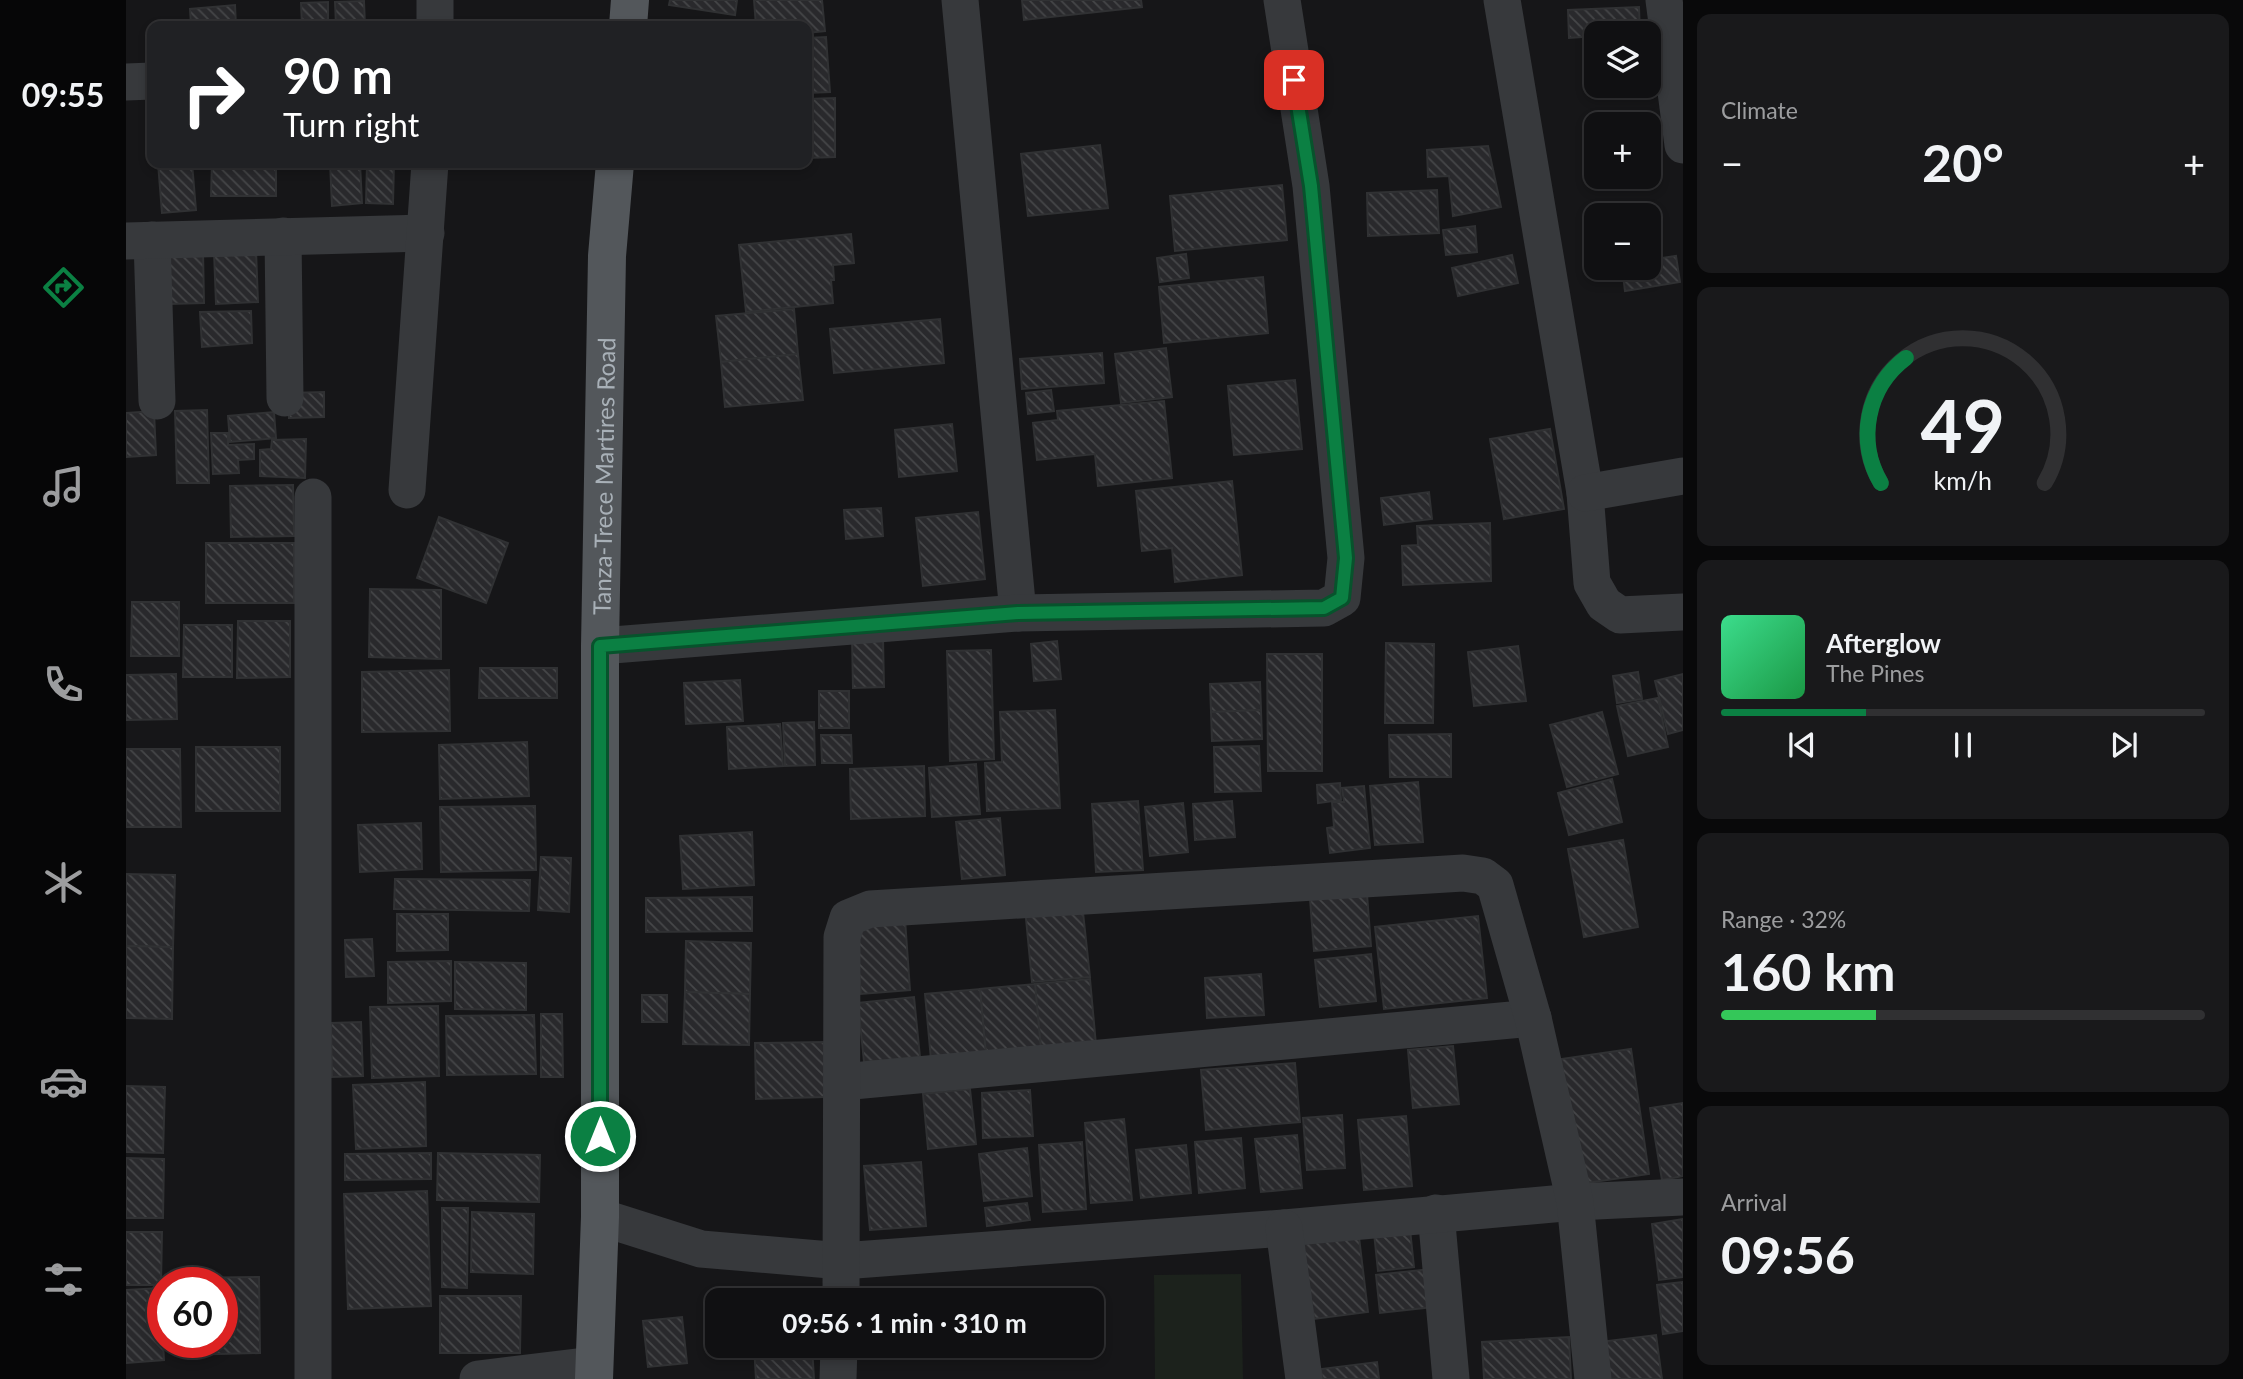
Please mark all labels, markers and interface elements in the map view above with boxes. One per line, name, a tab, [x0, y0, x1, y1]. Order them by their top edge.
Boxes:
map controls	[1584, 21, 1661, 280]
button: layers	[1584, 21, 1661, 98]
text: 90 m	[283, 46, 393, 104]
icon: right	[168, 49, 259, 140]
pin	[1264, 50, 1324, 110]
icon: arrive	[1275, 61, 1313, 99]
text: 09:55	[22, 75, 104, 114]
text: Climate	[1721, 96, 1798, 124]
text: Turn right	[283, 105, 419, 144]
button: +	[1584, 112, 1661, 189]
text: 20°	[1922, 131, 2004, 193]
text: −	[1721, 140, 1743, 186]
text: +	[2183, 140, 2205, 186]
button: −	[1584, 203, 1661, 280]
icon: directions	[39, 263, 88, 312]
street label: Tanza-Trece Martires Road	[586, 337, 620, 615]
text: 49	[1921, 381, 2005, 469]
icon: music	[39, 462, 88, 511]
text: km/h	[1934, 464, 1992, 494]
text: Afterglow	[1826, 627, 1941, 659]
text: The Pines	[1826, 659, 1924, 687]
icon: phone	[39, 660, 88, 709]
icon: previous	[1783, 726, 1821, 764]
icon: pause	[1944, 726, 1982, 764]
icon: next	[2105, 726, 2143, 764]
icon: climate	[39, 858, 88, 907]
text: Range · 32%	[1721, 905, 1846, 933]
text: 160 km	[1721, 940, 1895, 1002]
icon: car	[39, 1057, 88, 1106]
position arrow	[563, 1099, 637, 1173]
text: Arrival	[1721, 1188, 1787, 1216]
text: 09:56	[1721, 1223, 1855, 1285]
icon: filters	[39, 1255, 88, 1304]
speed limit sign: 60	[147, 1267, 238, 1358]
text: 09:56 · 1 min · 310 m	[782, 1307, 1027, 1339]

